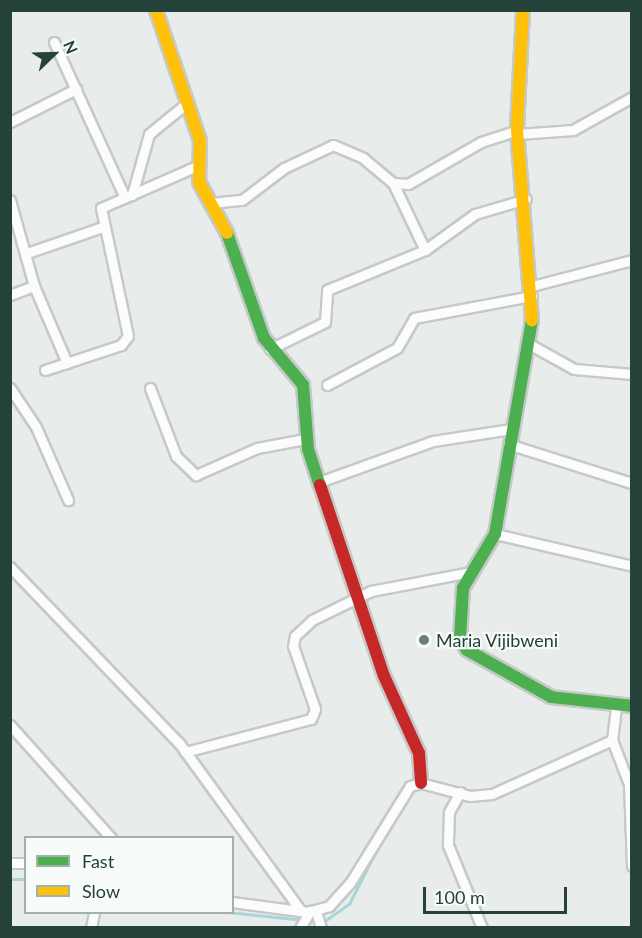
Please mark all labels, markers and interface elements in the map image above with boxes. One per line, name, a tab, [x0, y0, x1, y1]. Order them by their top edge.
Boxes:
north arrow	[24, 24, 84, 84]
text: N	[60, 37, 82, 56]
place label: Maria Vijibweni	[436, 629, 559, 651]
marker: Maria Vijibweni	[417, 633, 431, 647]
legend	[24, 836, 234, 914]
text: Fast	[82, 850, 114, 872]
scale bar	[426, 875, 570, 913]
text: Slow	[82, 880, 120, 902]
text: 100 m	[434, 886, 485, 908]

